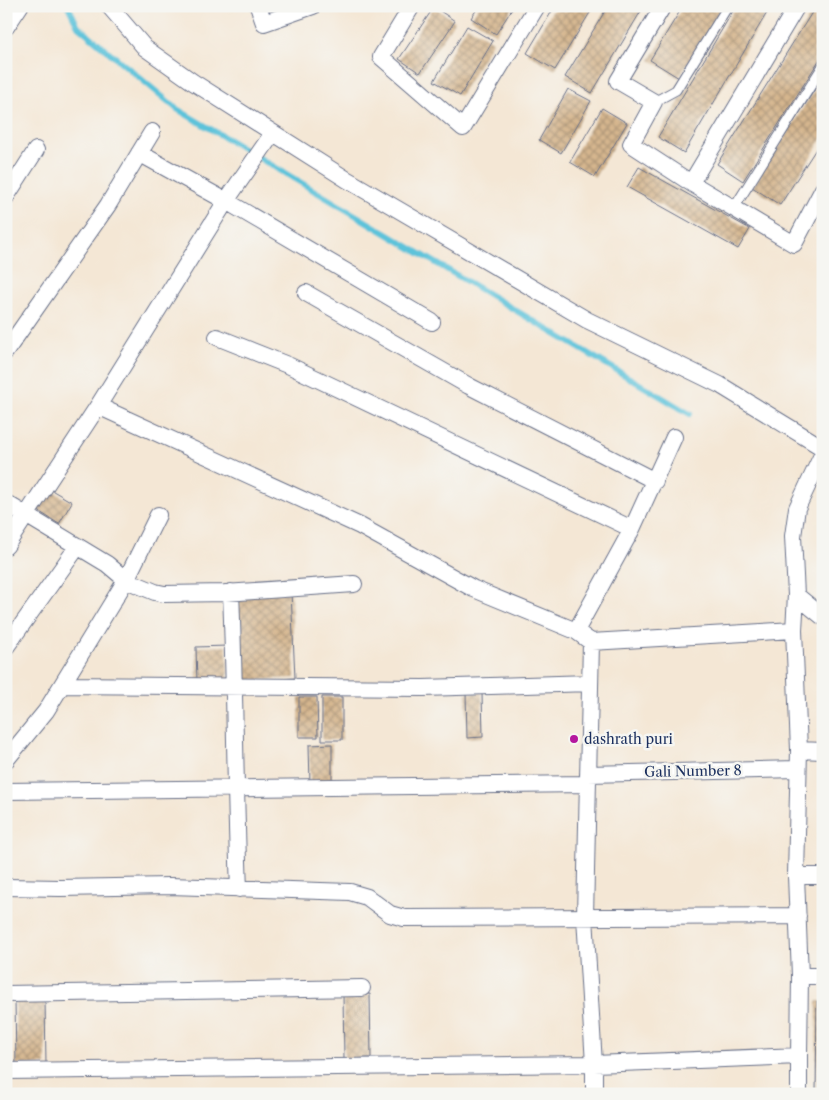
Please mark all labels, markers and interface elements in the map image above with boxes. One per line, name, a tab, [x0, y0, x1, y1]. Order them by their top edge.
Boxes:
place label: dashrath puri	[584, 730, 673, 748]
marker: dashrath puri	[568, 733, 580, 745]
street label: Gali Number 8	[644, 761, 742, 781]

